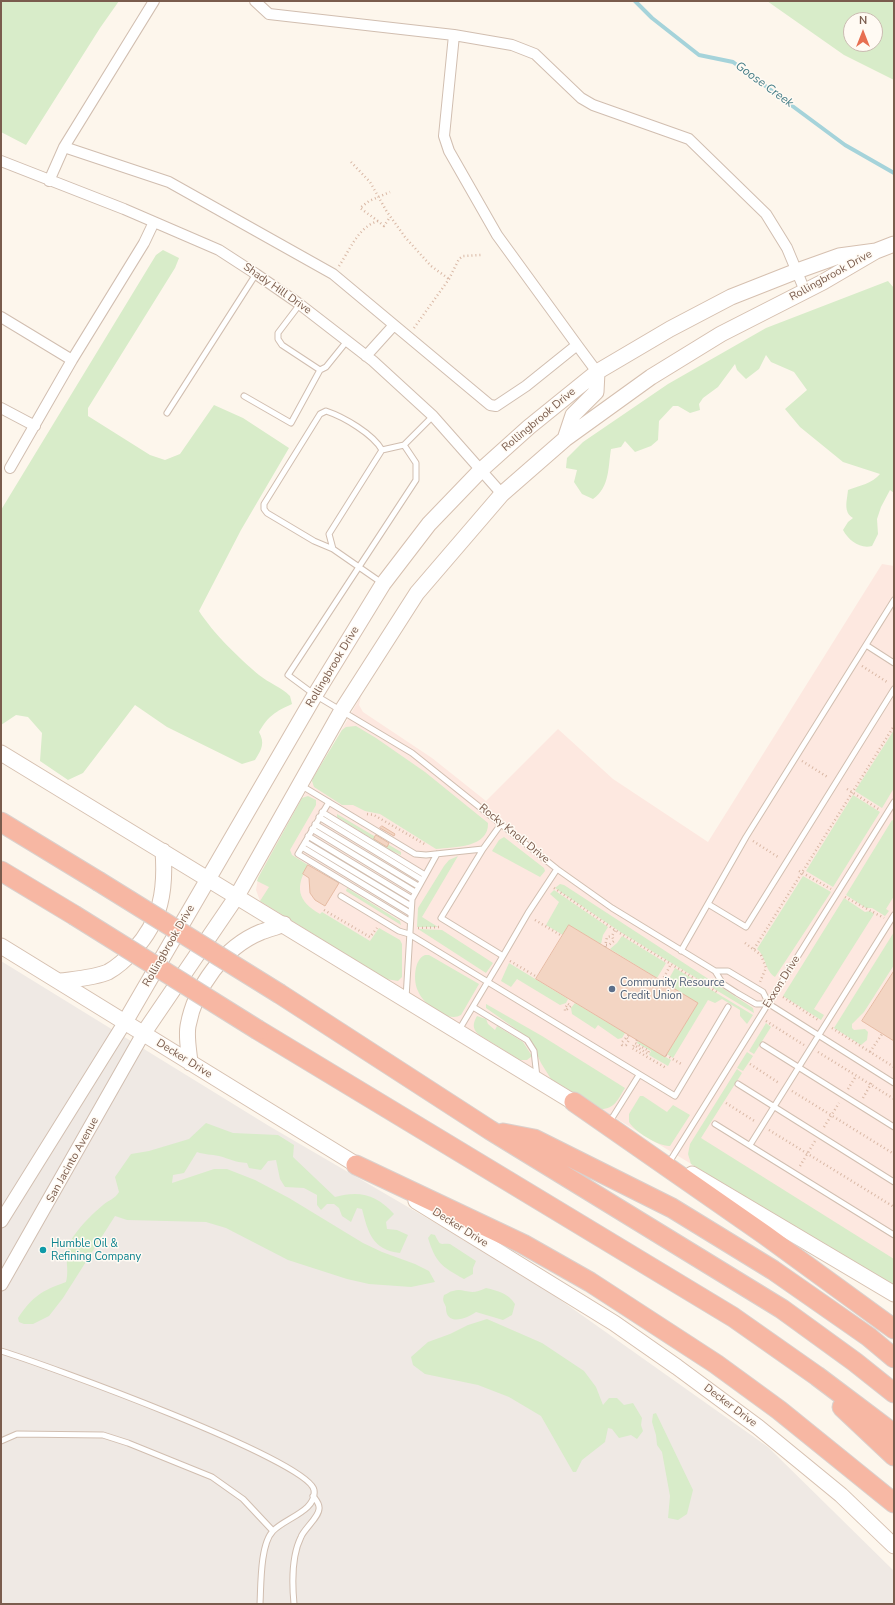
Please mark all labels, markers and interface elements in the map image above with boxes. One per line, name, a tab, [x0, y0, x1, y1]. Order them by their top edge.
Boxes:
north arrow	[843, 12, 883, 52]
text: N	[859, 13, 867, 28]
water label: Goose Creek	[732, 59, 796, 111]
street label: Rollingbrook Drive	[788, 248, 874, 304]
street label: Shady Hill Drive	[240, 261, 314, 317]
street label: Rollingbrook Drive	[500, 385, 578, 455]
street label: Rollingbrook Drive	[304, 624, 362, 710]
street label: Rocky Knoll Drive	[476, 802, 552, 866]
street label: Rollingbrook Drive	[140, 903, 198, 989]
street label: Exxon Drive	[761, 953, 803, 1011]
place label: Community Resource Credit Union	[620, 976, 725, 1002]
marker: Community Resource Credit Union	[607, 984, 617, 994]
street label: Decker Drive	[154, 1037, 214, 1081]
street label: San Jacinto Avenue	[44, 1115, 102, 1205]
street label: Decker Drive	[430, 1206, 490, 1250]
place label: Humble Oil & Refining Company	[51, 1237, 141, 1263]
marker: Humble Oil & Refining Company	[38, 1245, 48, 1255]
street label: Decker Drive	[701, 1382, 759, 1430]

